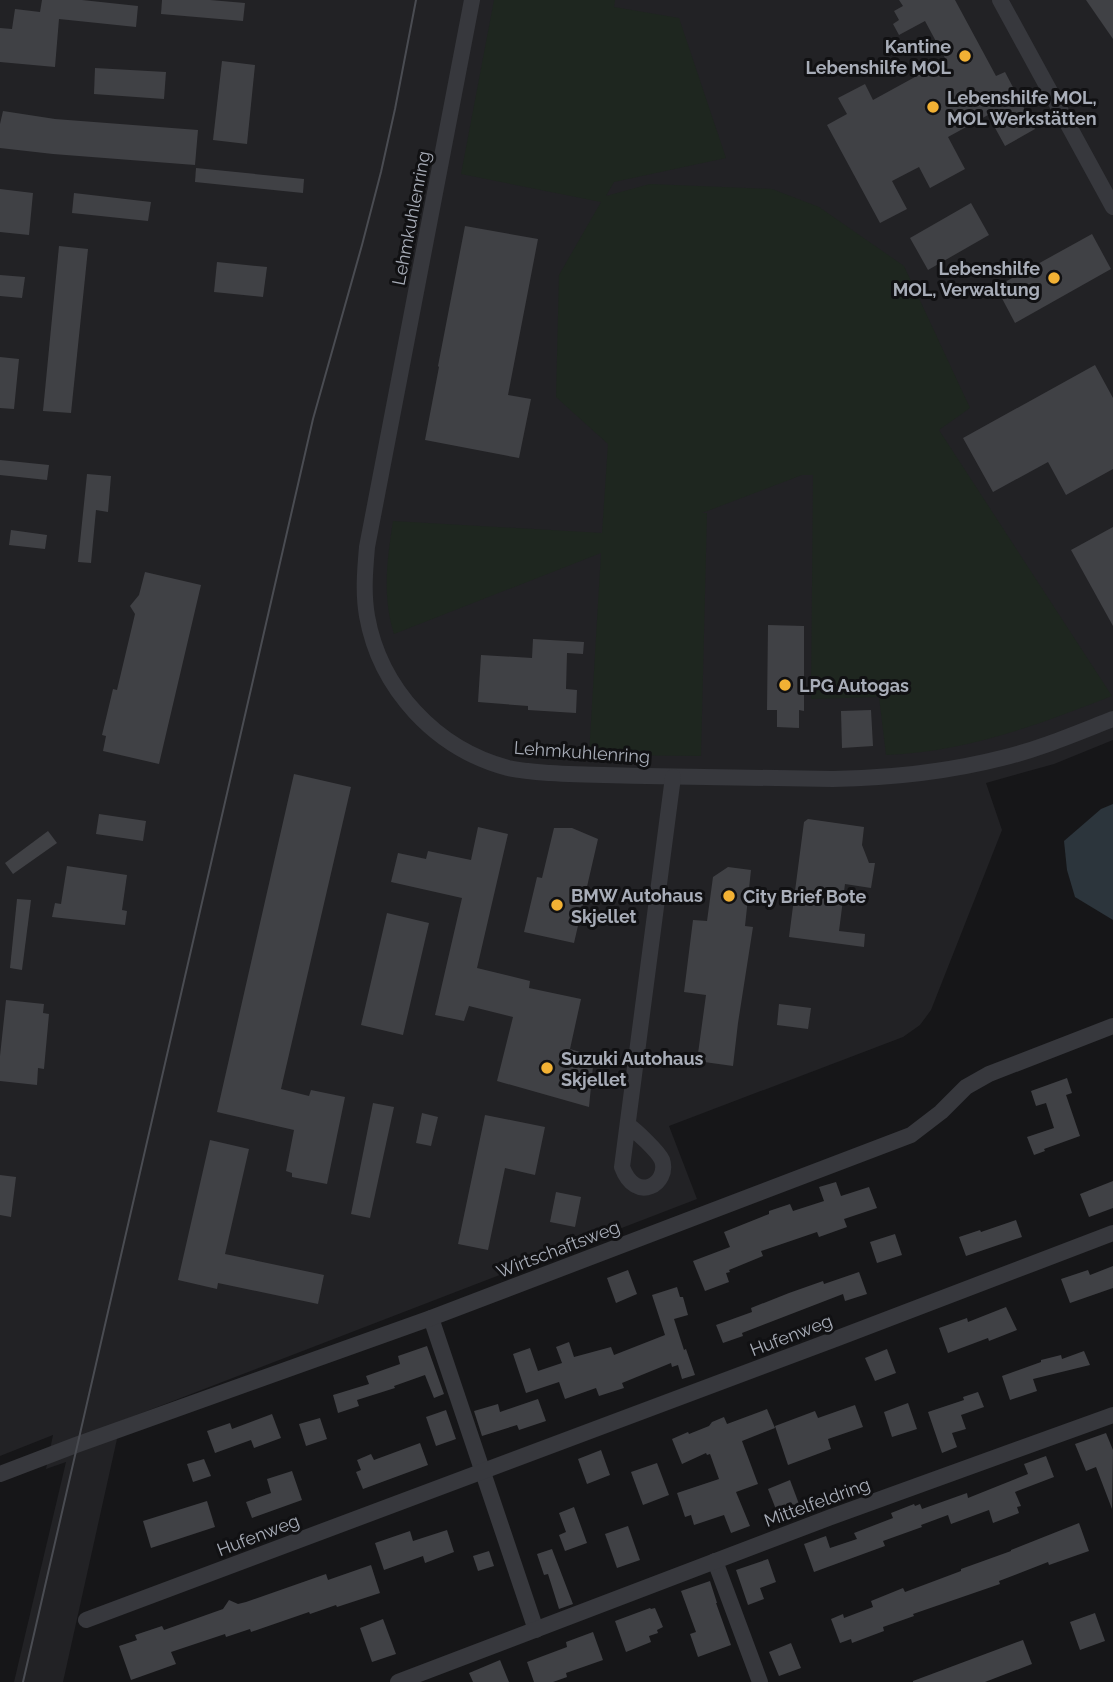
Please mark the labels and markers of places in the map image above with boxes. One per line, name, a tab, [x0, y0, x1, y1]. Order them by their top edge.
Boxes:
place label: Kantine Lebenshilfe MOL	[805, 36, 951, 78]
marker: Kantine Lebenshilfe MOL	[957, 48, 973, 64]
place label: Lebenshilfe MOL, MOL Werkstätten	[947, 87, 1097, 129]
marker: Lebenshilfe MOL, MOL Werkstätten	[925, 99, 941, 115]
place label: Lebenshilfe MOL, Verwaltung	[893, 258, 1040, 300]
marker: Lebenshilfe MOL, Verwaltung	[1046, 270, 1062, 286]
place label: LPG Autogas	[799, 675, 909, 696]
marker: LPG Autogas	[777, 677, 793, 693]
place label: BMW Autohaus Skjellet	[571, 885, 703, 927]
place label: City Brief Bote	[743, 886, 867, 907]
marker: City Brief Bote	[721, 888, 737, 904]
marker: BMW Autohaus Skjellet	[549, 897, 565, 913]
place label: Suzuki Autohaus Skjellet	[561, 1048, 704, 1090]
marker: Suzuki Autohaus Skjellet	[539, 1060, 555, 1076]

